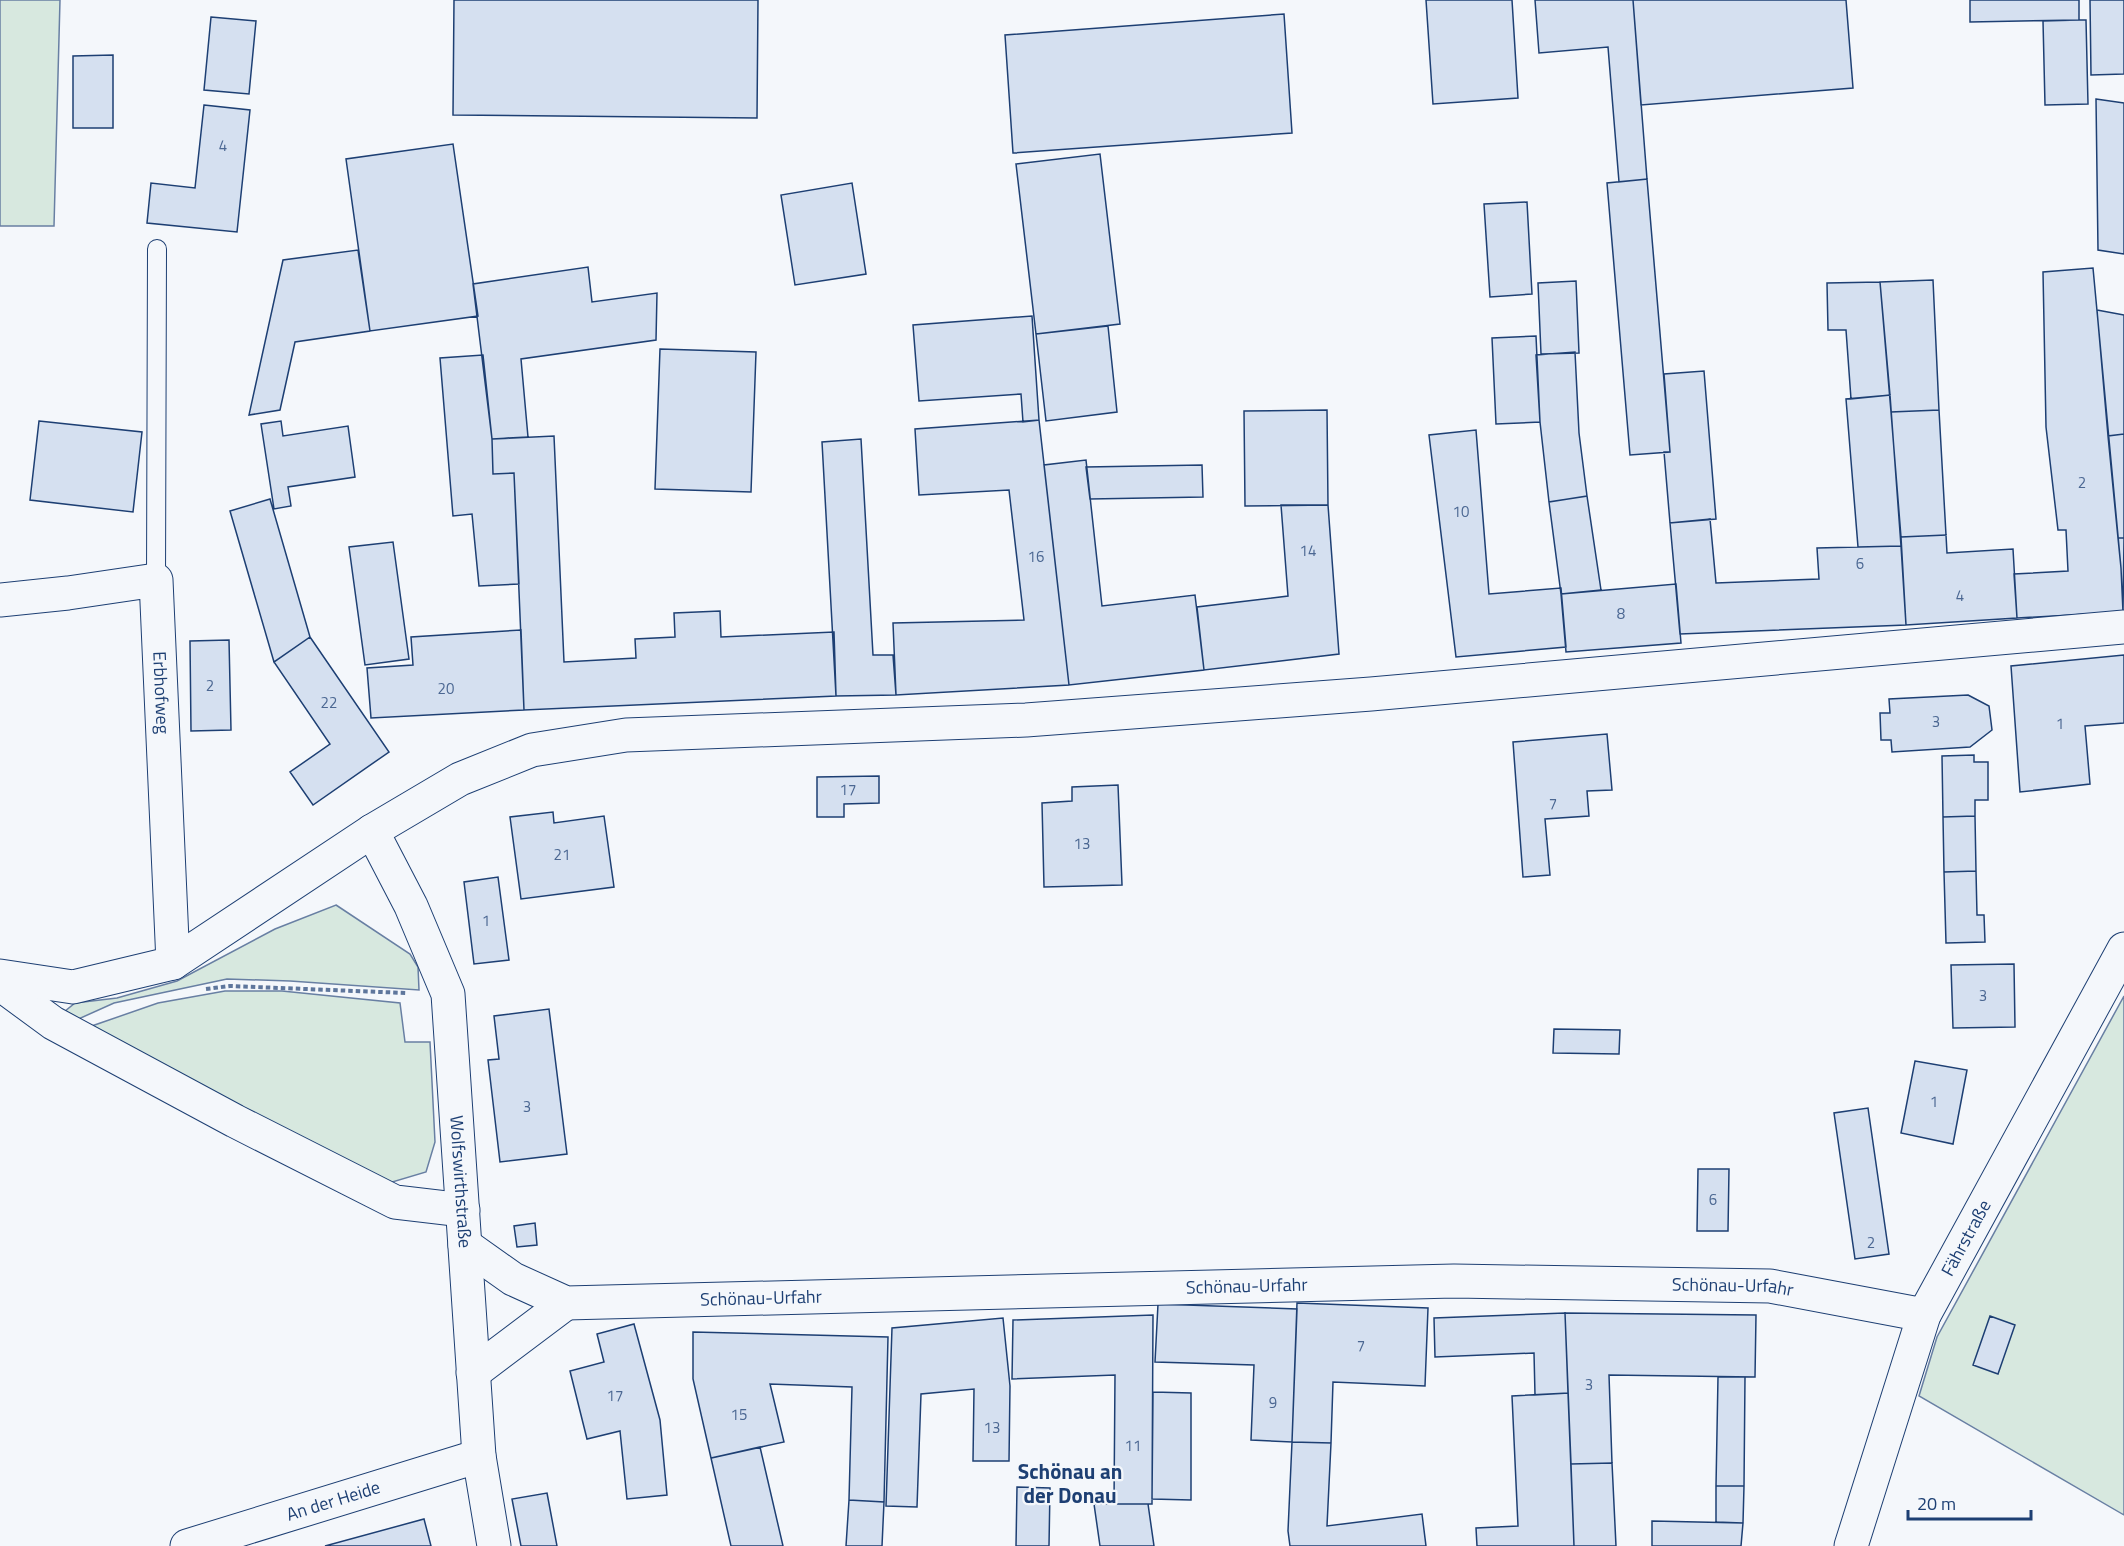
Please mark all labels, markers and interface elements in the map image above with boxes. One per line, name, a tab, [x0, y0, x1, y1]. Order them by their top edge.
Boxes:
house number: 4	[219, 134, 227, 157]
house number: 2	[2078, 471, 2086, 494]
house number: 10	[1453, 500, 1469, 523]
house number: 14	[1300, 539, 1316, 562]
house number: 16	[1028, 545, 1044, 568]
house number: 6	[1856, 552, 1864, 575]
house number: 4	[1956, 584, 1964, 607]
house number: 8	[1617, 602, 1625, 625]
street label: Erbhofweg	[146, 651, 177, 735]
house number: 2	[206, 674, 214, 697]
house number: 20	[438, 677, 454, 700]
house number: 22	[321, 691, 337, 714]
house number: 3	[1932, 710, 1940, 733]
house number: 1	[2056, 712, 2064, 735]
house number: 17	[840, 778, 856, 801]
house number: 7	[1549, 792, 1557, 815]
house number: 13	[1074, 832, 1090, 855]
house number: 21	[554, 843, 570, 866]
house number: 1	[482, 909, 490, 932]
house number: 3	[1979, 984, 1987, 1007]
house number: 1	[1930, 1090, 1938, 1113]
house number: 3	[523, 1095, 531, 1118]
street label: Wolfswirthstraße	[443, 1114, 479, 1249]
house number: 6	[1709, 1188, 1717, 1211]
street label: Fährstraße	[1934, 1195, 1997, 1281]
house number: 2	[1867, 1231, 1875, 1254]
street label: Schönau-Urfahr	[1672, 1270, 1796, 1303]
street label: Schönau-Urfahr	[1186, 1271, 1308, 1301]
street label: Schönau-Urfahr	[700, 1283, 822, 1313]
house number: 7	[1357, 1334, 1365, 1357]
house number: 3	[1585, 1373, 1593, 1396]
house number: 17	[607, 1384, 623, 1407]
house number: 9	[1269, 1391, 1277, 1414]
house number: 15	[731, 1403, 747, 1426]
house number: 13	[984, 1416, 1000, 1439]
house number: 11	[1125, 1434, 1141, 1457]
district label: Schönau an der Donau	[1018, 1455, 1122, 1511]
street label: An der Heide	[283, 1473, 383, 1528]
scale bar	[1908, 1483, 2031, 1521]
text: 20 m	[1917, 1490, 1956, 1517]

